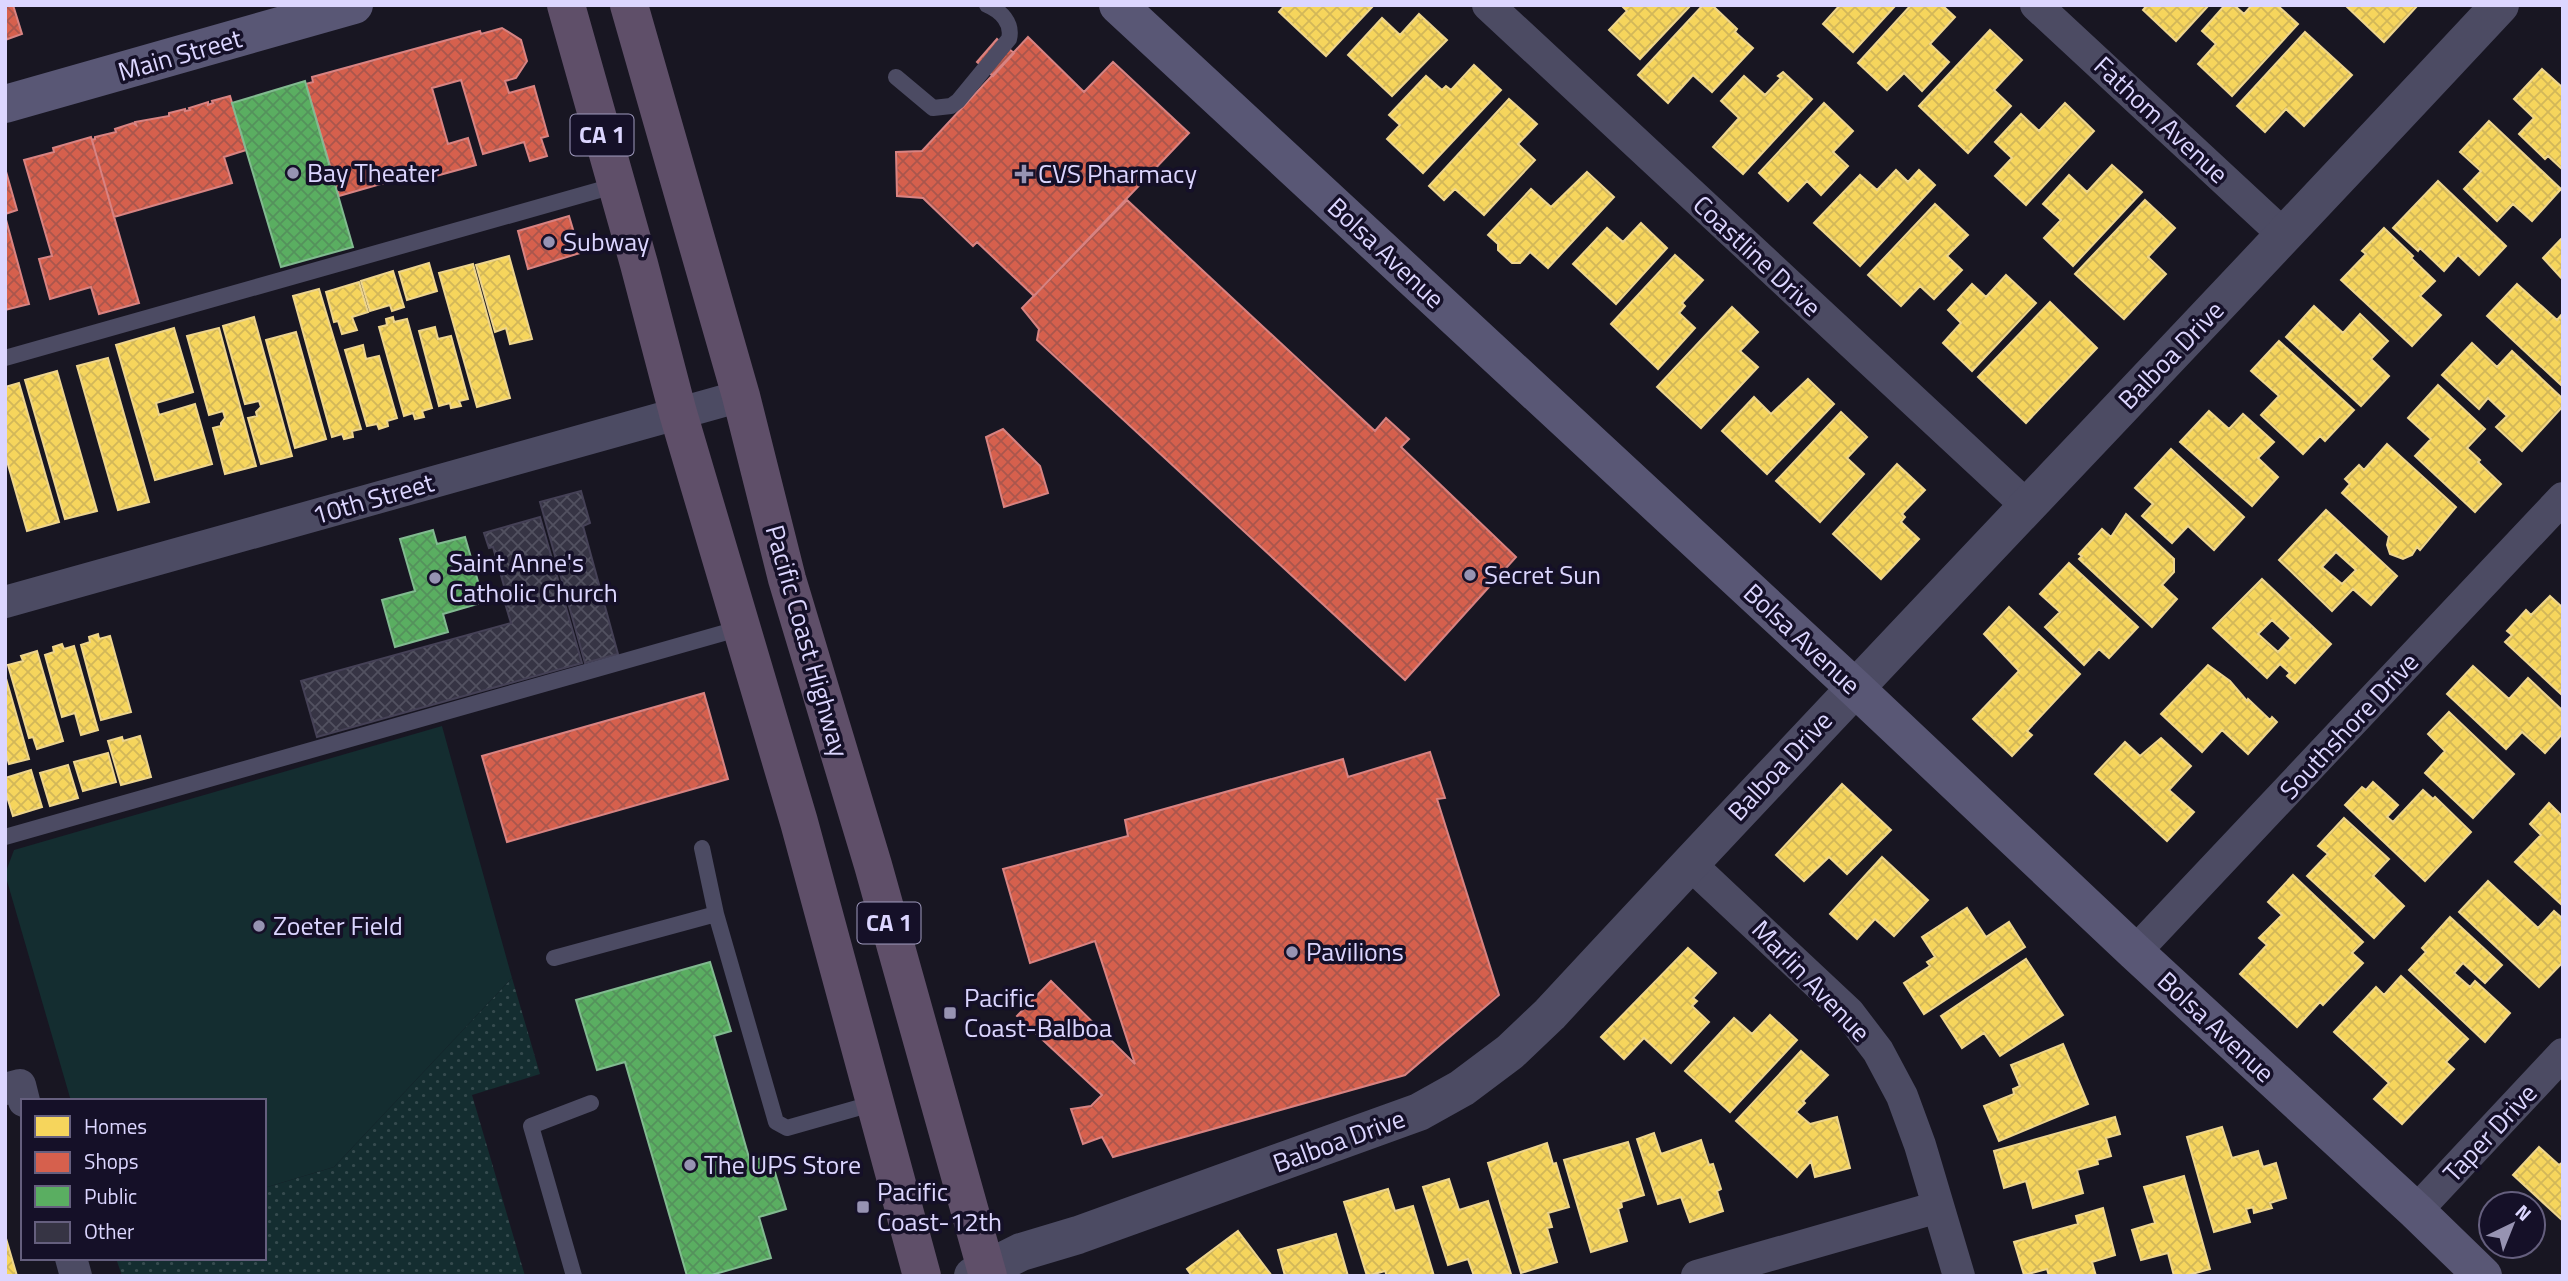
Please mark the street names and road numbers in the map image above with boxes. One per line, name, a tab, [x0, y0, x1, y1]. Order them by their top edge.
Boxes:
street label: Main Street	[113, 18, 246, 91]
street label: Fathom Avenue	[2085, 47, 2237, 192]
road number: CA 1	[570, 114, 634, 155]
street label: Coastline Drive	[1684, 186, 1830, 326]
street label: Bolsa Avenue	[1319, 188, 1454, 317]
street label: Balboa Drive	[2109, 291, 2233, 418]
street label: 10th Street	[307, 463, 438, 534]
street label: Pacific Coast Highway	[756, 520, 859, 762]
street label: Bolsa Avenue	[1735, 574, 1870, 703]
street label: Southshore Drive	[2270, 643, 2427, 808]
street label: Balboa Drive	[1718, 702, 1841, 829]
road number: CA 1	[858, 903, 920, 944]
street label: Marlin Avenue	[1743, 911, 1880, 1051]
street label: Bolsa Avenue	[2149, 962, 2284, 1091]
street label: Taper Drive	[2433, 1074, 2546, 1191]
street label: Balboa Drive	[1267, 1099, 1410, 1182]

